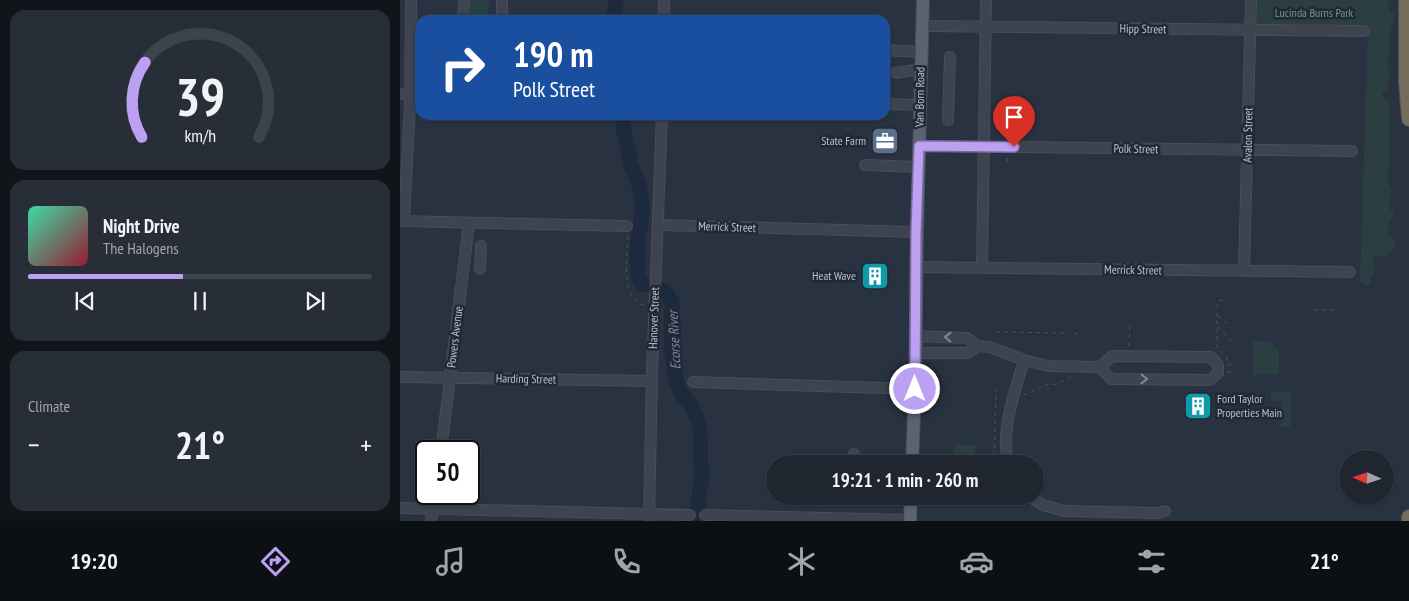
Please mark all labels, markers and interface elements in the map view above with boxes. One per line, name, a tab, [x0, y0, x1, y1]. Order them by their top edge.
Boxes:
park label: Lucinda Burns Park	[1275, 5, 1354, 20]
street label: Hipp Street	[1119, 21, 1167, 36]
text: 190 m	[513, 31, 594, 77]
icon: right	[430, 35, 495, 100]
text: 39	[175, 63, 225, 130]
street label: Van Born Road	[911, 67, 928, 128]
text: Polk Street	[513, 75, 595, 103]
pin	[993, 96, 1035, 147]
icon: arrive	[1000, 103, 1028, 131]
street label: Avalon Street	[1240, 106, 1255, 163]
text: km/h	[184, 124, 216, 147]
office icon: State Farm	[870, 126, 900, 156]
place label: State Farm	[821, 133, 866, 148]
street label: Polk Street	[1113, 141, 1159, 156]
text: Night Drive	[103, 214, 180, 238]
street label: Merrick Street	[698, 218, 757, 235]
text: The Halogens	[103, 238, 179, 258]
building icon: Heat Wave	[860, 261, 890, 291]
street label: Merrick Street	[1104, 261, 1163, 278]
place label: Heat Wave	[812, 268, 856, 283]
street label: Hanover Street	[645, 286, 662, 349]
icon: previous	[71, 287, 99, 315]
icon: pause	[186, 287, 214, 315]
icon: next	[301, 287, 329, 315]
street label: Powers Avenue	[443, 305, 466, 369]
water label: Ecorse River	[663, 308, 685, 370]
one-way arrow	[944, 331, 952, 342]
position arrow	[888, 362, 940, 414]
street label: Harding Street	[496, 370, 557, 387]
one-way arrow	[1140, 374, 1148, 384]
building icon: Ford Taylor Properties Main	[1183, 391, 1213, 421]
place label: Ford Taylor Properties Main	[1217, 391, 1282, 420]
text: Climate	[28, 396, 70, 416]
text: 21°	[175, 420, 225, 469]
text: −	[28, 426, 40, 463]
text: +	[360, 426, 372, 463]
speed limit sign: 50	[415, 440, 480, 505]
north arrow	[1339, 450, 1394, 505]
map controls	[1339, 450, 1394, 505]
text: 19:21 · 1 min · 260 m	[832, 468, 978, 492]
icon: directions	[258, 544, 293, 579]
icon: music	[433, 544, 468, 579]
icon: phone	[609, 544, 644, 579]
icon: climate	[784, 544, 819, 579]
icon: car	[959, 544, 994, 579]
icon: filters	[1134, 544, 1169, 579]
text: 19:20	[70, 547, 118, 575]
text: 21°	[1310, 547, 1339, 575]

